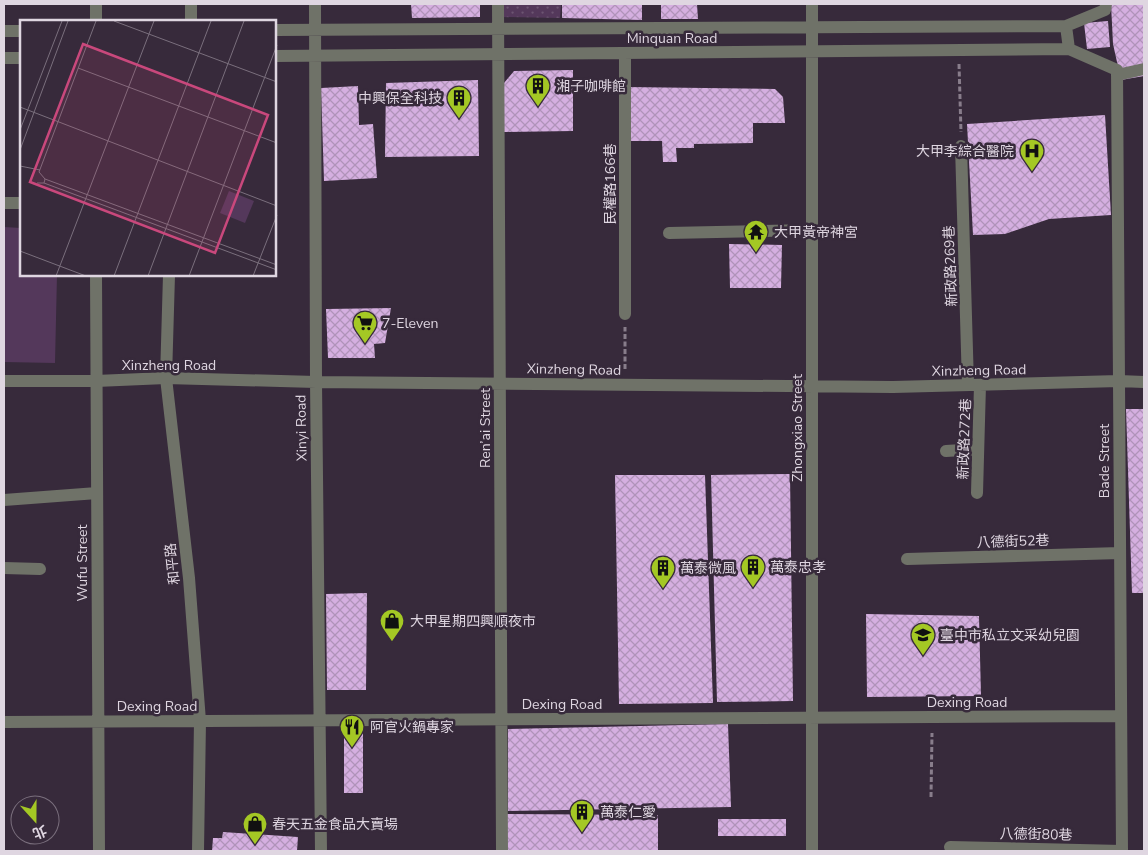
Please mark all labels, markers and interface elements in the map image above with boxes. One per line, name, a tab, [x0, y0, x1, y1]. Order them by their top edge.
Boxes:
inset map	[20, 20, 276, 276]
street label: Minquan Road	[627, 29, 717, 48]
building icon: 湘子咖啡館	[525, 73, 551, 107]
place label: 湘子咖啡館	[556, 77, 626, 96]
building icon: 中興保全科技	[446, 85, 472, 119]
place label: 中興保全科技	[358, 89, 442, 108]
hospital icon: 大甲李綜合醫院	[1019, 138, 1045, 172]
place label: 大甲李綜合醫院	[916, 142, 1014, 161]
street label: 民權路166巷	[601, 143, 620, 225]
temple icon: 大甲黃帝神宮	[743, 219, 769, 253]
place label: 大甲黃帝神宮	[774, 223, 858, 242]
street label: 新政路269巷	[940, 225, 961, 307]
supermarket icon: 7-Eleven	[352, 310, 378, 344]
place label: 7-Eleven	[382, 314, 438, 333]
street label: Xinzheng Road	[122, 356, 216, 375]
street label: Xinzheng Road	[527, 359, 621, 380]
street label: Xinzheng Road	[932, 360, 1026, 381]
street label: Zhongxiao Street	[788, 374, 807, 482]
street label: Ren’ai Street	[476, 388, 495, 468]
street label: Xinyi Road	[291, 394, 312, 462]
street label: 新政路272巷	[954, 398, 975, 480]
street label: Bade Street	[1095, 424, 1114, 498]
street label: Wufu Street	[73, 524, 92, 601]
street label: 八德街52巷	[976, 531, 1050, 552]
street label: 和平路	[161, 542, 184, 586]
building icon: 萬泰忠孝	[740, 554, 766, 588]
building icon: 萬泰微風	[650, 555, 676, 589]
place label: 萬泰忠孝	[770, 558, 826, 577]
place label: 萬泰微風	[680, 559, 736, 578]
shop icon: 大甲星期四興順夜市	[379, 608, 405, 642]
place label: 大甲星期四興順夜市	[410, 612, 536, 631]
school or university icon: 臺中市私立文采幼兒園	[910, 622, 936, 656]
place label: 臺中市私立文采幼兒園	[940, 626, 1080, 645]
street label: Dexing Road	[927, 693, 1007, 712]
street label: Dexing Road	[522, 695, 602, 714]
street label: Dexing Road	[117, 697, 197, 716]
restaurant icon: 阿官火鍋專家	[339, 714, 365, 748]
place label: 阿官火鍋專家	[370, 718, 454, 737]
north arrow	[10, 795, 60, 845]
building icon: 萬泰仁愛	[569, 799, 595, 833]
place label: 萬泰仁愛	[600, 803, 656, 822]
shop icon: 春天五金食品大賣場	[242, 811, 268, 845]
place label: 春天五金食品大賣場	[272, 815, 398, 834]
text: 北	[30, 820, 49, 843]
street label: 八德街80巷	[999, 824, 1073, 845]

